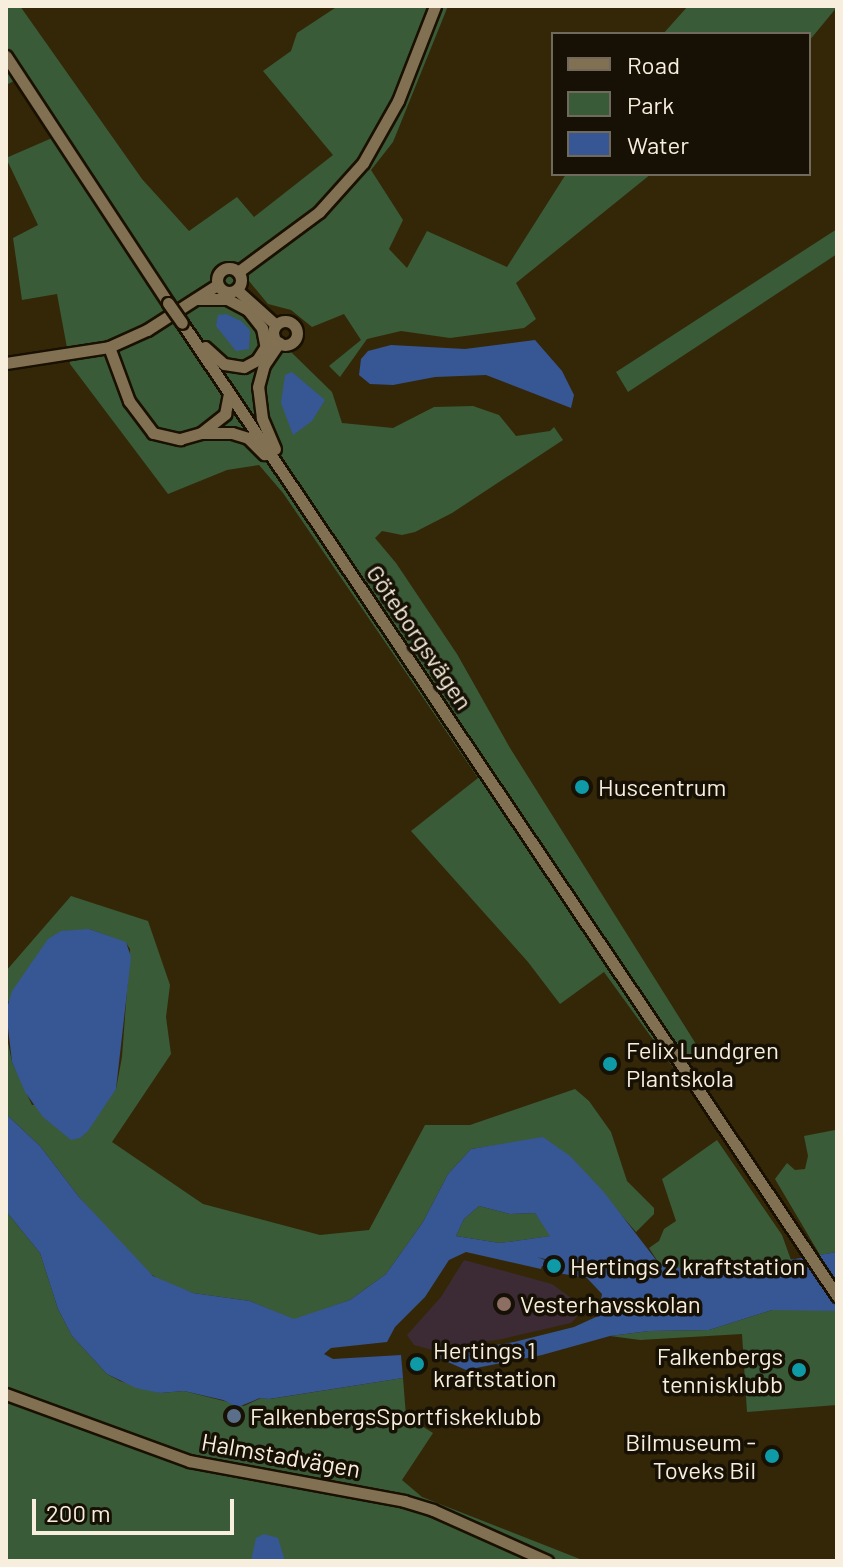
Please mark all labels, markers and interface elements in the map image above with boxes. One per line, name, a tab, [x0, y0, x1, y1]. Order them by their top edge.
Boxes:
legend	[551, 32, 811, 176]
text: Road	[627, 50, 680, 79]
text: Park	[627, 90, 674, 119]
text: Water	[627, 130, 689, 159]
street label: Göteborgsvägen	[361, 559, 479, 715]
place label: Huscentrum	[598, 773, 726, 801]
marker: Huscentrum	[573, 778, 591, 796]
place label: Felix Lundgren Plantskola	[626, 1036, 779, 1092]
marker: Felix Lundgren Plantskola	[601, 1055, 619, 1073]
place label: Hertings 2 kraftstation	[570, 1252, 805, 1280]
marker: Hertings 2 kraftstation	[545, 1257, 563, 1275]
place label: Vesterhavsskolan	[520, 1290, 701, 1318]
marker: Vesterhavsskolan	[495, 1295, 513, 1313]
place label: Hertings 1 kraftstation	[433, 1336, 556, 1392]
place label: Falkenbergs tennisklubb	[657, 1342, 783, 1398]
marker: Hertings 1 kraftstation	[408, 1355, 426, 1373]
marker: Falkenbergs tennisklubb	[790, 1361, 808, 1379]
place label: FalkenbergsSportfiskeklubb	[250, 1402, 542, 1430]
marker: FalkenbergsSportfiskeklubb	[225, 1407, 243, 1425]
street label: Halmstadvägen	[199, 1427, 363, 1483]
place label: Bilmuseum - Toveks Bil	[625, 1428, 756, 1484]
marker: Bilmuseum - Toveks Bil	[763, 1447, 781, 1465]
scale bar	[36, 1483, 238, 1533]
text: 200 m	[46, 1498, 111, 1527]

